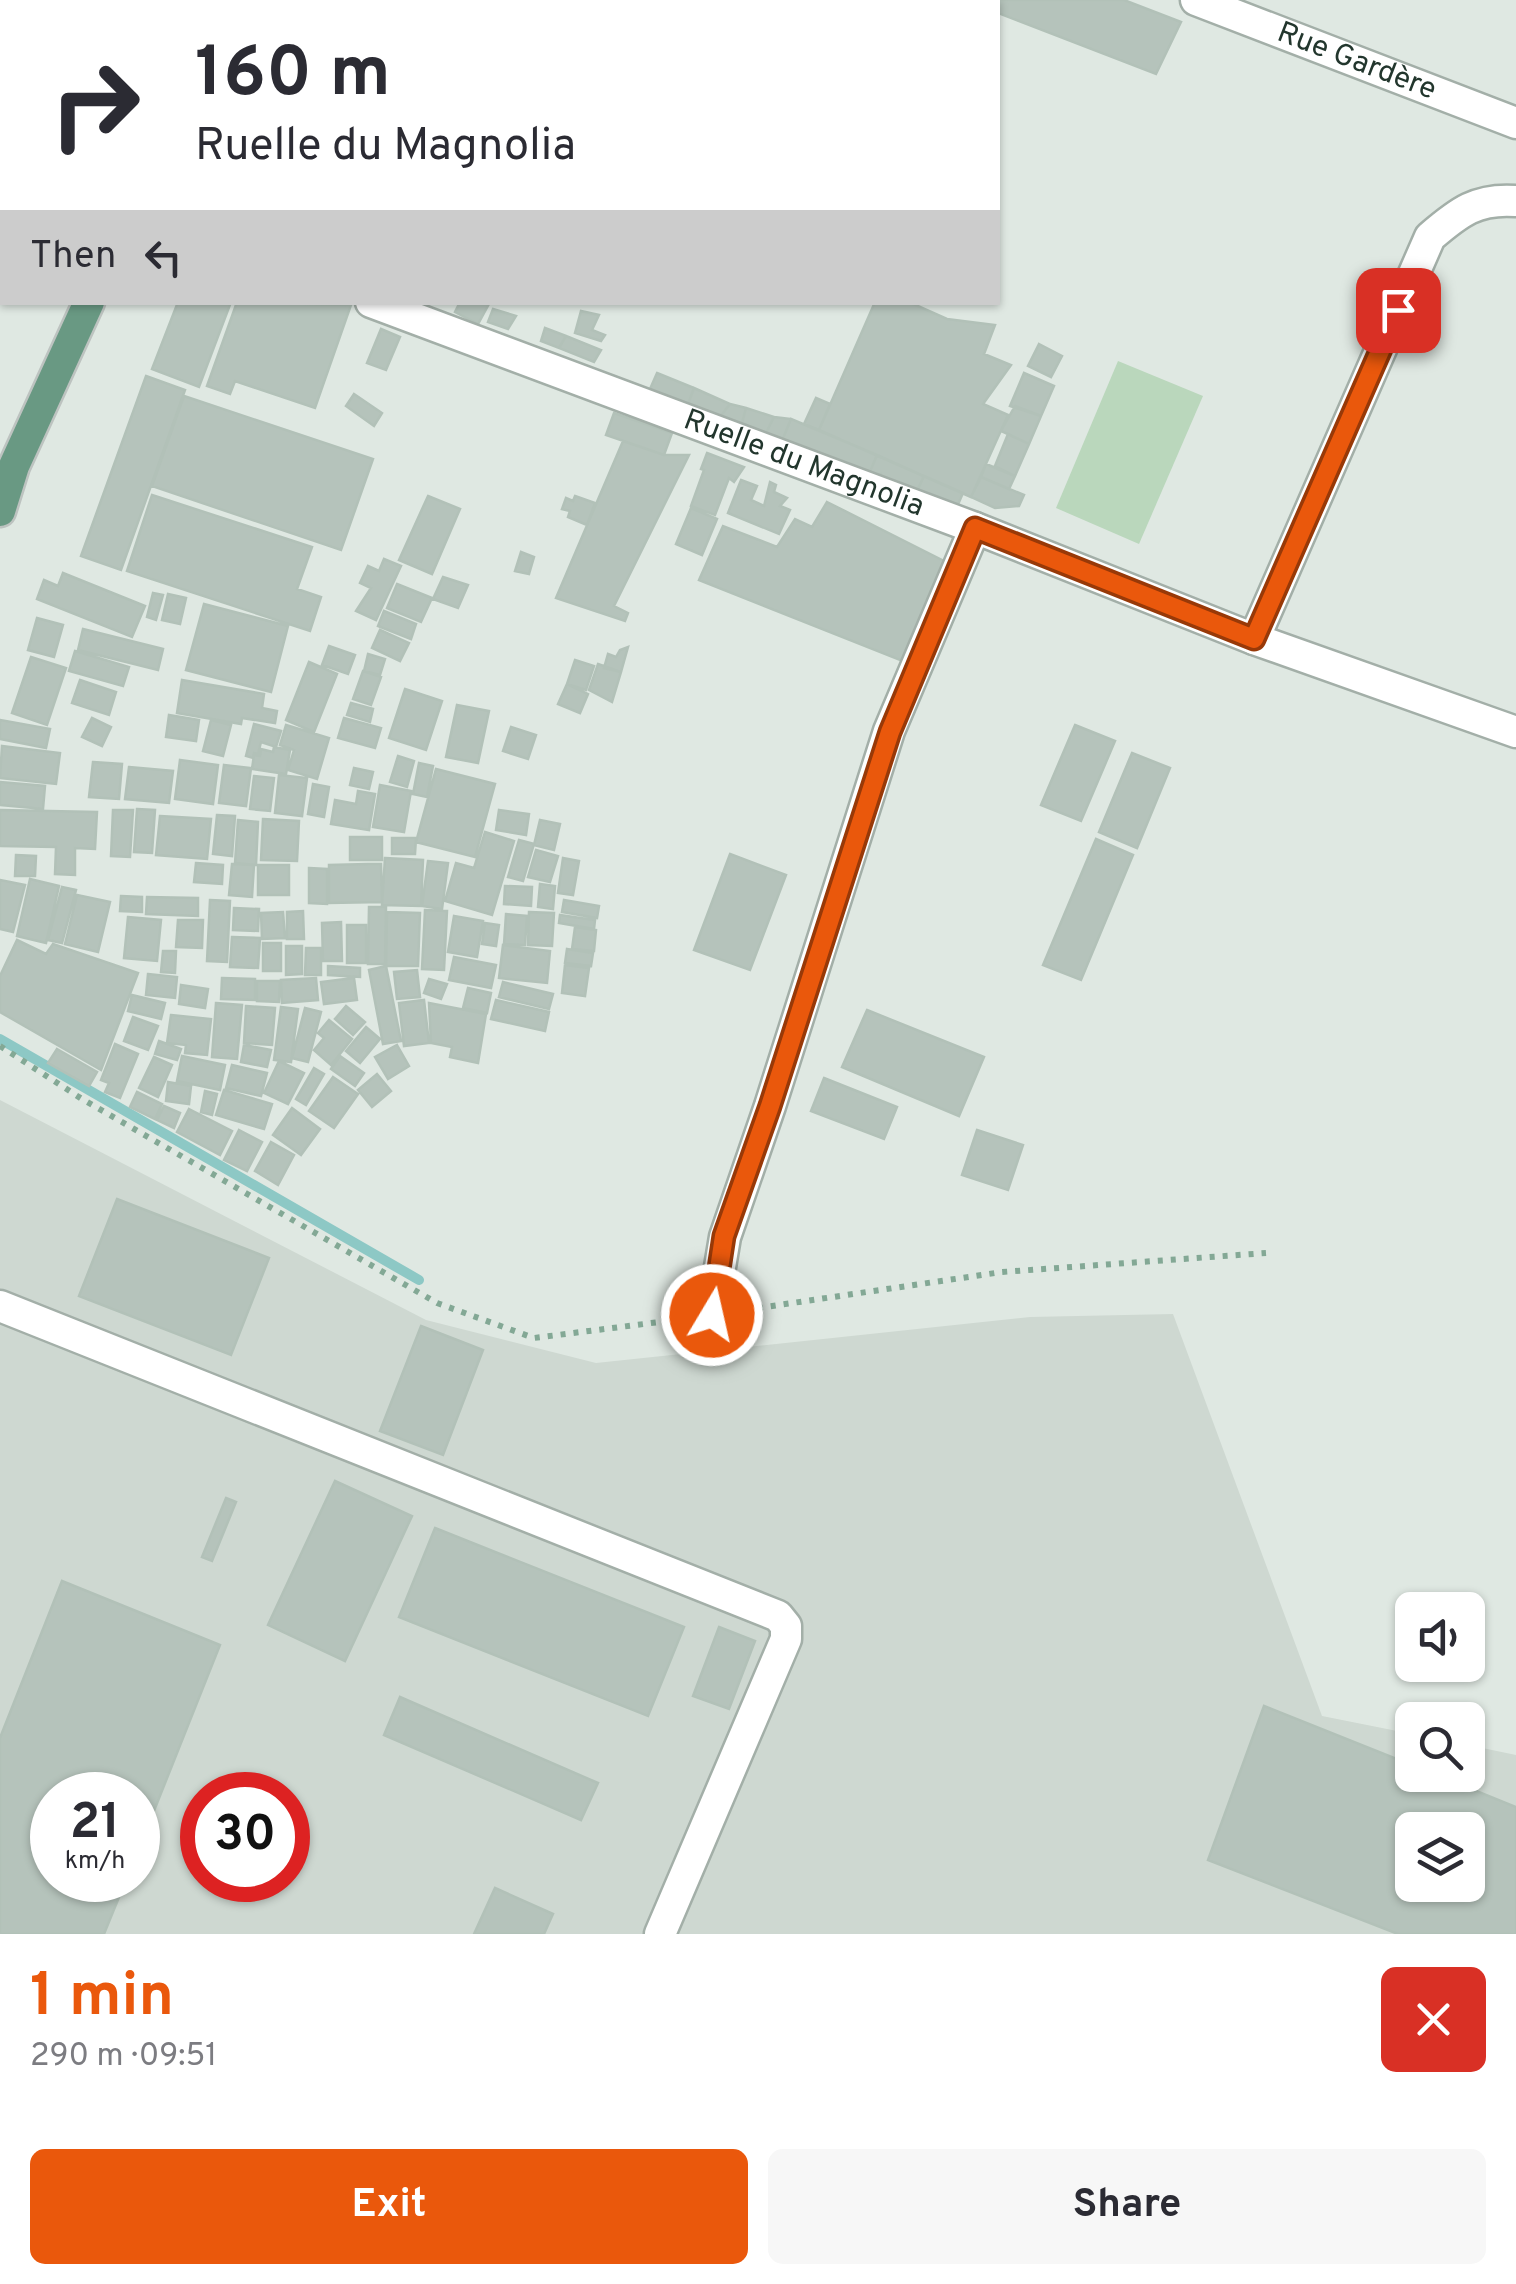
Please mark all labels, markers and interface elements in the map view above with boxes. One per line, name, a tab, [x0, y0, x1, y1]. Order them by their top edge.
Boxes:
street label: Rue Gardère	[1272, 14, 1441, 109]
text: 160 m	[195, 32, 391, 121]
icon: right	[30, 40, 160, 170]
text: Ruelle du Magnolia	[195, 119, 576, 176]
icon: left	[136, 230, 191, 285]
text: Then	[30, 233, 116, 282]
pin	[1356, 268, 1441, 353]
icon: arrive	[1371, 283, 1426, 338]
street label: Ruelle du Magnolia	[678, 402, 929, 526]
position arrow	[660, 1263, 764, 1367]
map controls	[1395, 1592, 1485, 1902]
button: sound	[1395, 1592, 1485, 1682]
button: search	[1395, 1702, 1485, 1792]
speed limit sign: 30	[180, 1772, 310, 1902]
text: 21	[70, 1793, 120, 1856]
button: layers	[1395, 1812, 1485, 1902]
text: km/h	[65, 1846, 125, 1878]
text: 1 min	[30, 1961, 174, 2037]
button: close	[1381, 1967, 1486, 2072]
text: 290 m · 09:51	[30, 2037, 217, 2077]
button: Exit	[30, 2149, 748, 2264]
button: Share	[768, 2149, 1486, 2264]

